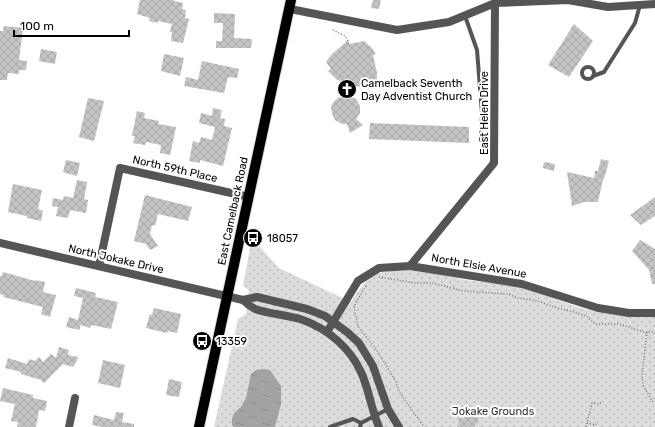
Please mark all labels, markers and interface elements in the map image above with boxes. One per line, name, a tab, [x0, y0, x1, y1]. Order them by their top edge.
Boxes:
scale bar	[14, 12, 129, 38]
text: 100 m	[20, 19, 54, 33]
street label: East Helen Drive	[478, 71, 491, 155]
place label: Camelback Seventh Day Adventist Church	[361, 77, 472, 103]
church icon: Camelback Seventh Day Adventist Church	[336, 78, 358, 100]
street label: North 59th Place	[131, 153, 219, 185]
street label: East Camelback Road	[215, 156, 251, 266]
bus stop icon: 18057	[242, 227, 264, 249]
place label: 18057	[267, 232, 298, 245]
street label: North Jokake Drive	[67, 242, 165, 276]
street label: North Elsie Avenue	[430, 251, 528, 281]
bus stop icon: 13359	[191, 330, 213, 352]
place label: 13359	[216, 335, 247, 348]
park label: Jokake Grounds	[452, 405, 535, 418]

